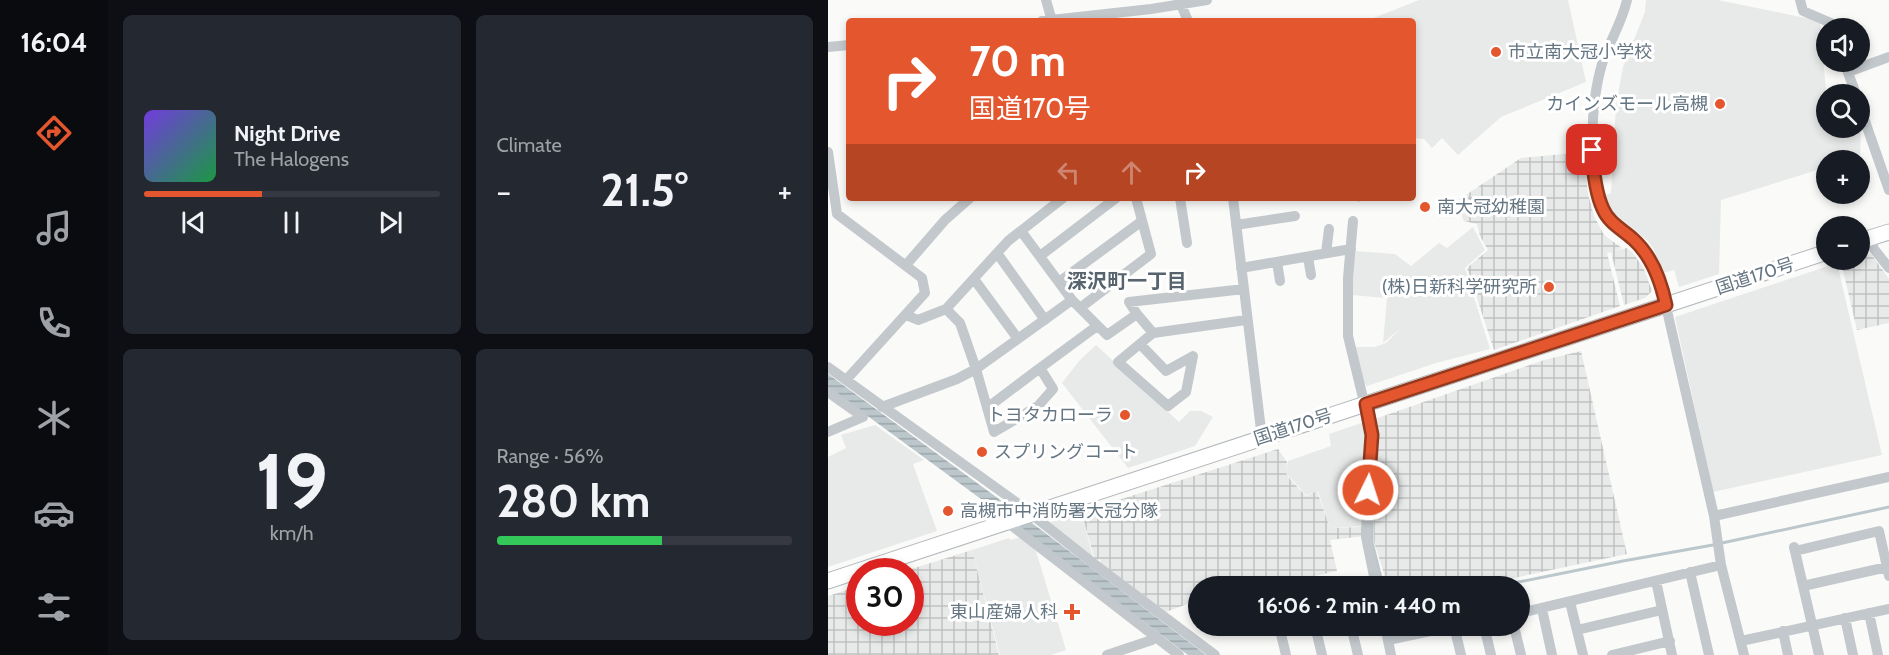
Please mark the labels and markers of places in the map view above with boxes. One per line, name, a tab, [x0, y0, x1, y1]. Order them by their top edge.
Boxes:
place label: 市立南大冠小学校	[1508, 41, 1652, 63]
marker: 市立南大冠小学校	[1489, 45, 1503, 59]
place label: カインズモール高槻	[1546, 93, 1708, 115]
marker: カインズモール高槻	[1713, 97, 1727, 111]
pin	[1566, 124, 1617, 175]
place label: 南大冠幼稚園	[1437, 196, 1545, 218]
marker: 南大冠幼稚園	[1418, 200, 1432, 214]
place label: (株)日新科学研究所	[1382, 276, 1537, 298]
marker: (株)日新科学研究所	[1542, 280, 1556, 294]
place label: トヨタカローラ	[987, 404, 1113, 426]
marker: トヨタカローラ	[1118, 408, 1132, 422]
place label: スプリングコート	[994, 441, 1138, 463]
marker: スプリングコート	[975, 445, 989, 459]
place label: 高槻市中消防署大冠分隊	[960, 500, 1158, 522]
marker: 高槻市中消防署大冠分隊	[941, 504, 955, 518]
place label: 東山産婦人科	[950, 601, 1058, 623]
marker: 東山産婦人科	[1063, 603, 1081, 621]

